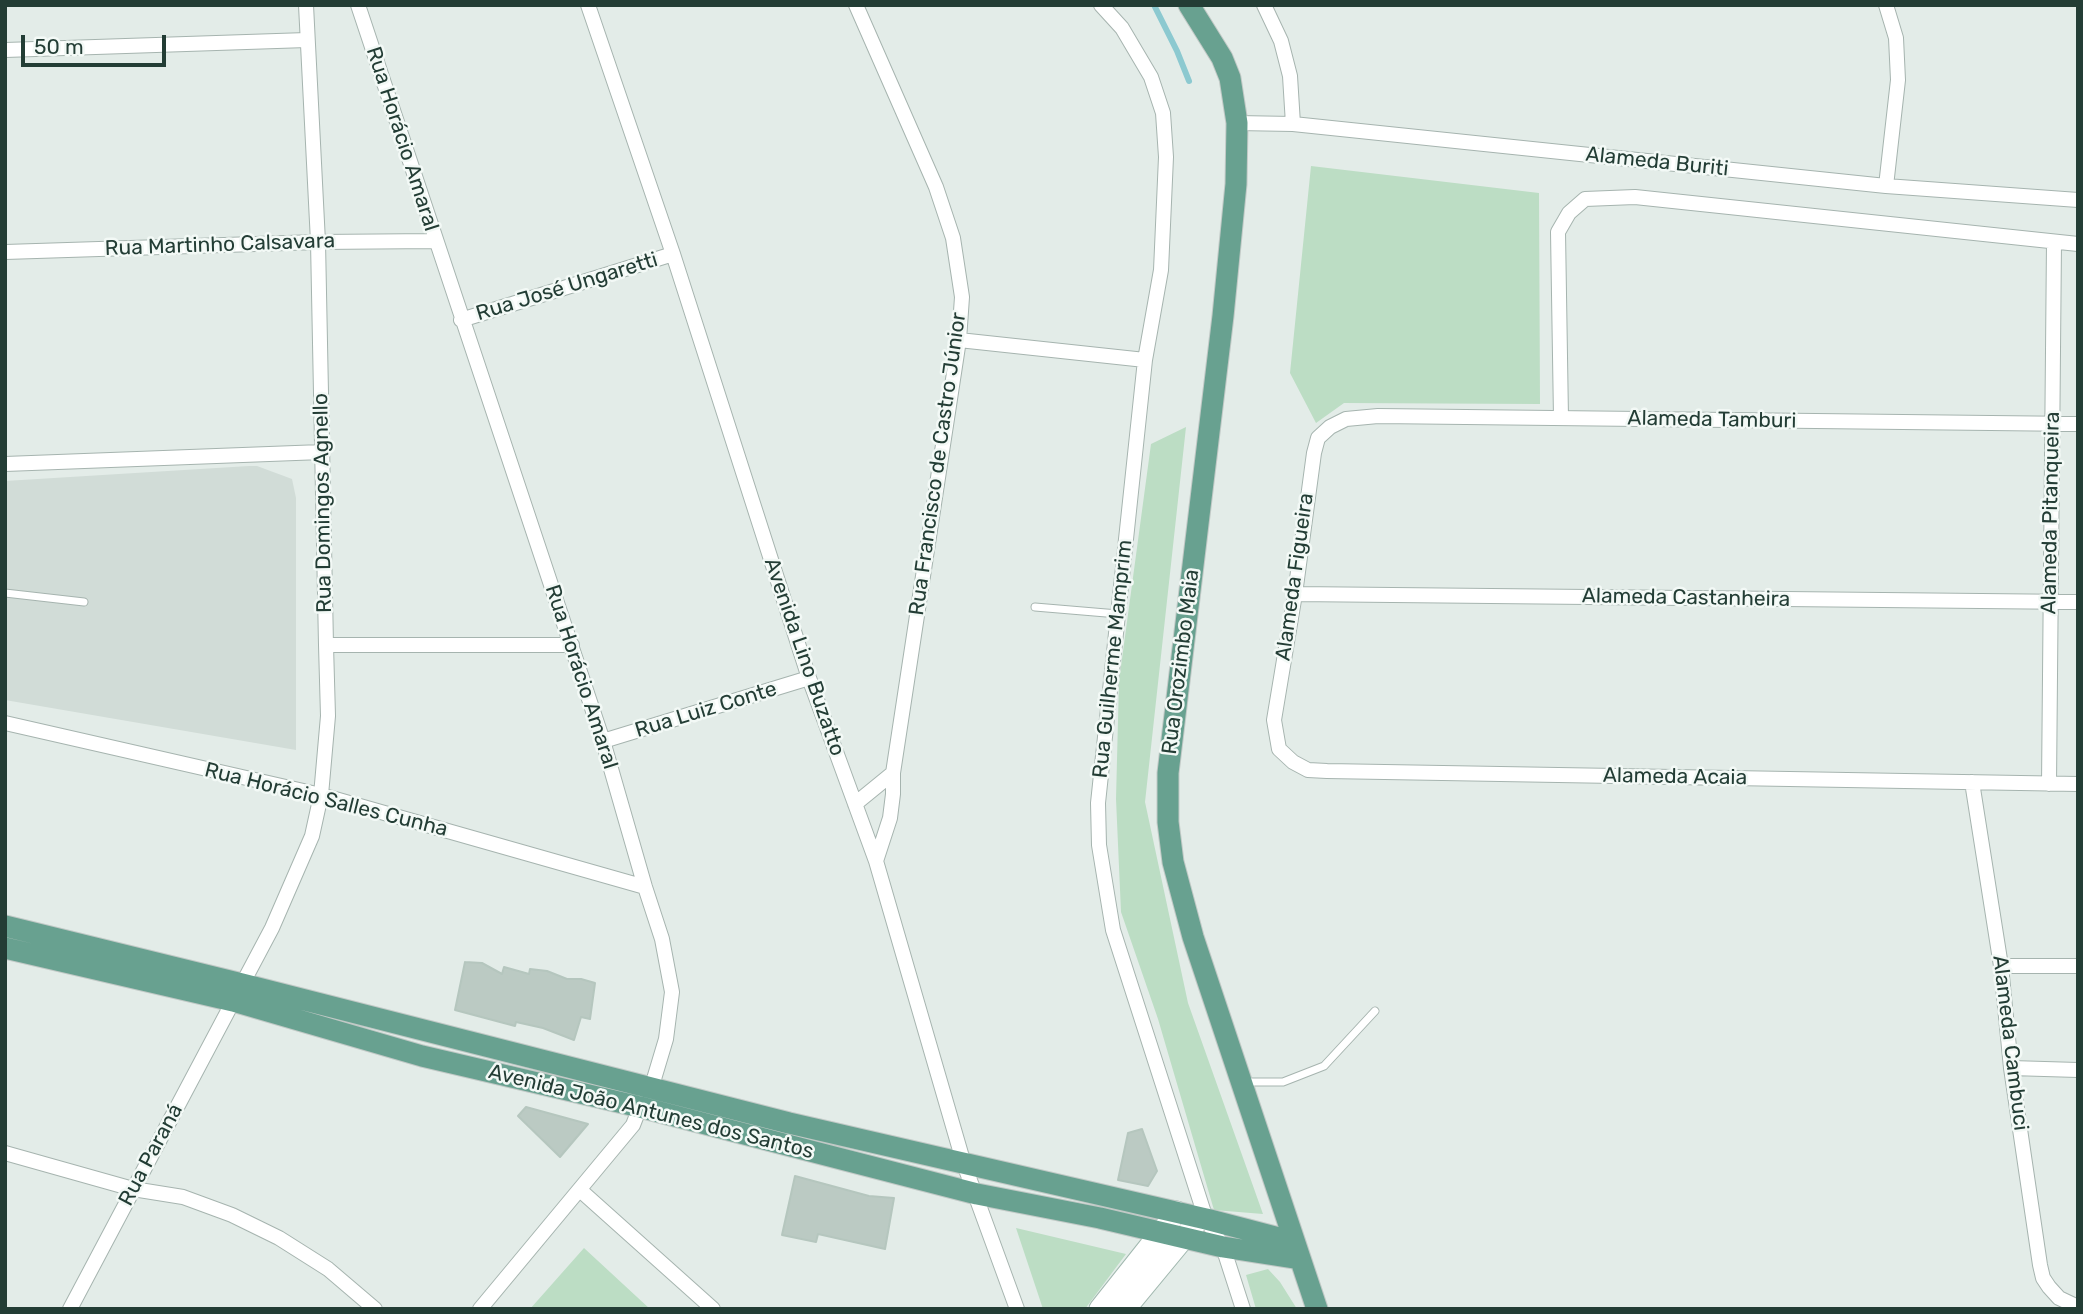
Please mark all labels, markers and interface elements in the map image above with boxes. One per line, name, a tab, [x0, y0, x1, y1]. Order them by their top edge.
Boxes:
scale bar	[24, 21, 170, 65]
text: 50 m	[34, 34, 84, 59]
street label: Rua Horácio Amaral	[360, 44, 444, 234]
street label: Alameda Buriti	[1584, 142, 1730, 182]
street label: Rua Martinho Calsavara	[104, 228, 336, 262]
street label: Rua José Ungaretti	[473, 247, 661, 327]
street label: Rua Francisco de Castro Júnior	[904, 311, 972, 617]
street label: Rua Domingos Agnello	[308, 393, 338, 613]
street label: Alameda Tamburi	[1627, 406, 1797, 434]
street label: Alameda Pitanqueira	[2037, 411, 2065, 615]
street label: Alameda Figueira	[1271, 491, 1319, 663]
street label: Rua Guilherme Mamprim	[1088, 539, 1138, 779]
street label: Avenida Lino Buzatto	[758, 555, 850, 759]
street label: Rua Orozimbo Maia	[1157, 568, 1205, 756]
street label: Rua Horácio Amaral	[539, 582, 623, 772]
street label: Alameda Castanheira	[1582, 584, 1790, 612]
street label: Rua Luiz Conte	[632, 676, 780, 744]
street label: Rua Horácio Salles Cunha	[202, 758, 450, 842]
street label: Alameda Acaia	[1603, 763, 1747, 791]
street label: Alameda Cambuci	[1987, 954, 2033, 1132]
street label: Avenida João Antunes dos Santos	[486, 1059, 816, 1165]
street label: Rua Paraná	[114, 1100, 188, 1210]

